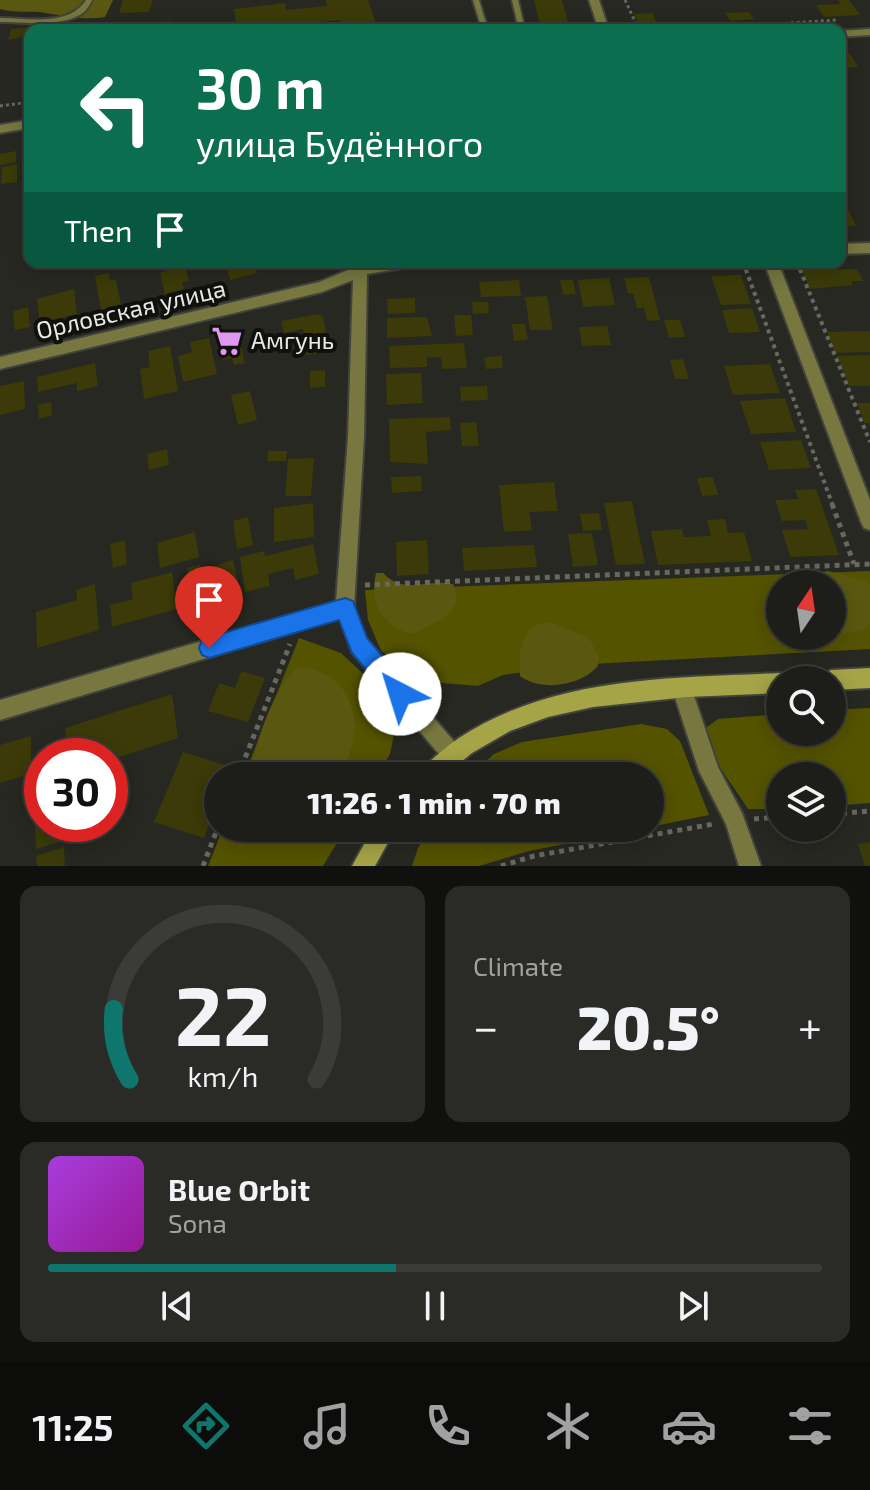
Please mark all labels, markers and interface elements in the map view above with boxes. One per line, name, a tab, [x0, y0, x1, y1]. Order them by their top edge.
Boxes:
text: 30 m	[196, 53, 325, 120]
icon: left	[64, 56, 168, 160]
text: улица Будённого	[196, 121, 483, 164]
icon: arrive	[148, 208, 192, 252]
text: Then	[64, 212, 132, 248]
street label: Орловская улица	[33, 273, 229, 345]
supermarket icon: Амгунь	[210, 324, 244, 358]
place label: Амгунь	[251, 325, 334, 355]
pin	[175, 566, 243, 648]
north arrow	[766, 570, 846, 650]
map controls	[766, 570, 846, 842]
icon: arrive	[187, 578, 231, 622]
position arrow	[358, 652, 442, 736]
button: search	[766, 666, 846, 746]
speed limit sign: 30	[24, 738, 128, 842]
button: layers	[766, 762, 846, 842]
text: 11:26 · 1 min · 70 m	[307, 784, 561, 820]
text: Climate	[473, 950, 563, 981]
text: 22	[174, 963, 271, 1063]
text: 20.5°	[577, 990, 720, 1062]
text: −	[473, 999, 499, 1052]
text: +	[798, 999, 822, 1052]
text: km/h	[187, 1058, 258, 1093]
text: Blue Orbit	[168, 1171, 310, 1207]
text: Sona	[168, 1207, 227, 1238]
icon: previous	[155, 1284, 199, 1328]
icon: pause	[413, 1284, 457, 1328]
icon: next	[671, 1284, 715, 1328]
icon: directions	[178, 1398, 234, 1454]
icon: music	[299, 1398, 355, 1454]
icon: phone	[420, 1398, 476, 1454]
icon: climate	[540, 1398, 596, 1454]
icon: car	[661, 1398, 717, 1454]
icon: filters	[782, 1398, 838, 1454]
text: 11:25	[32, 1405, 114, 1448]

